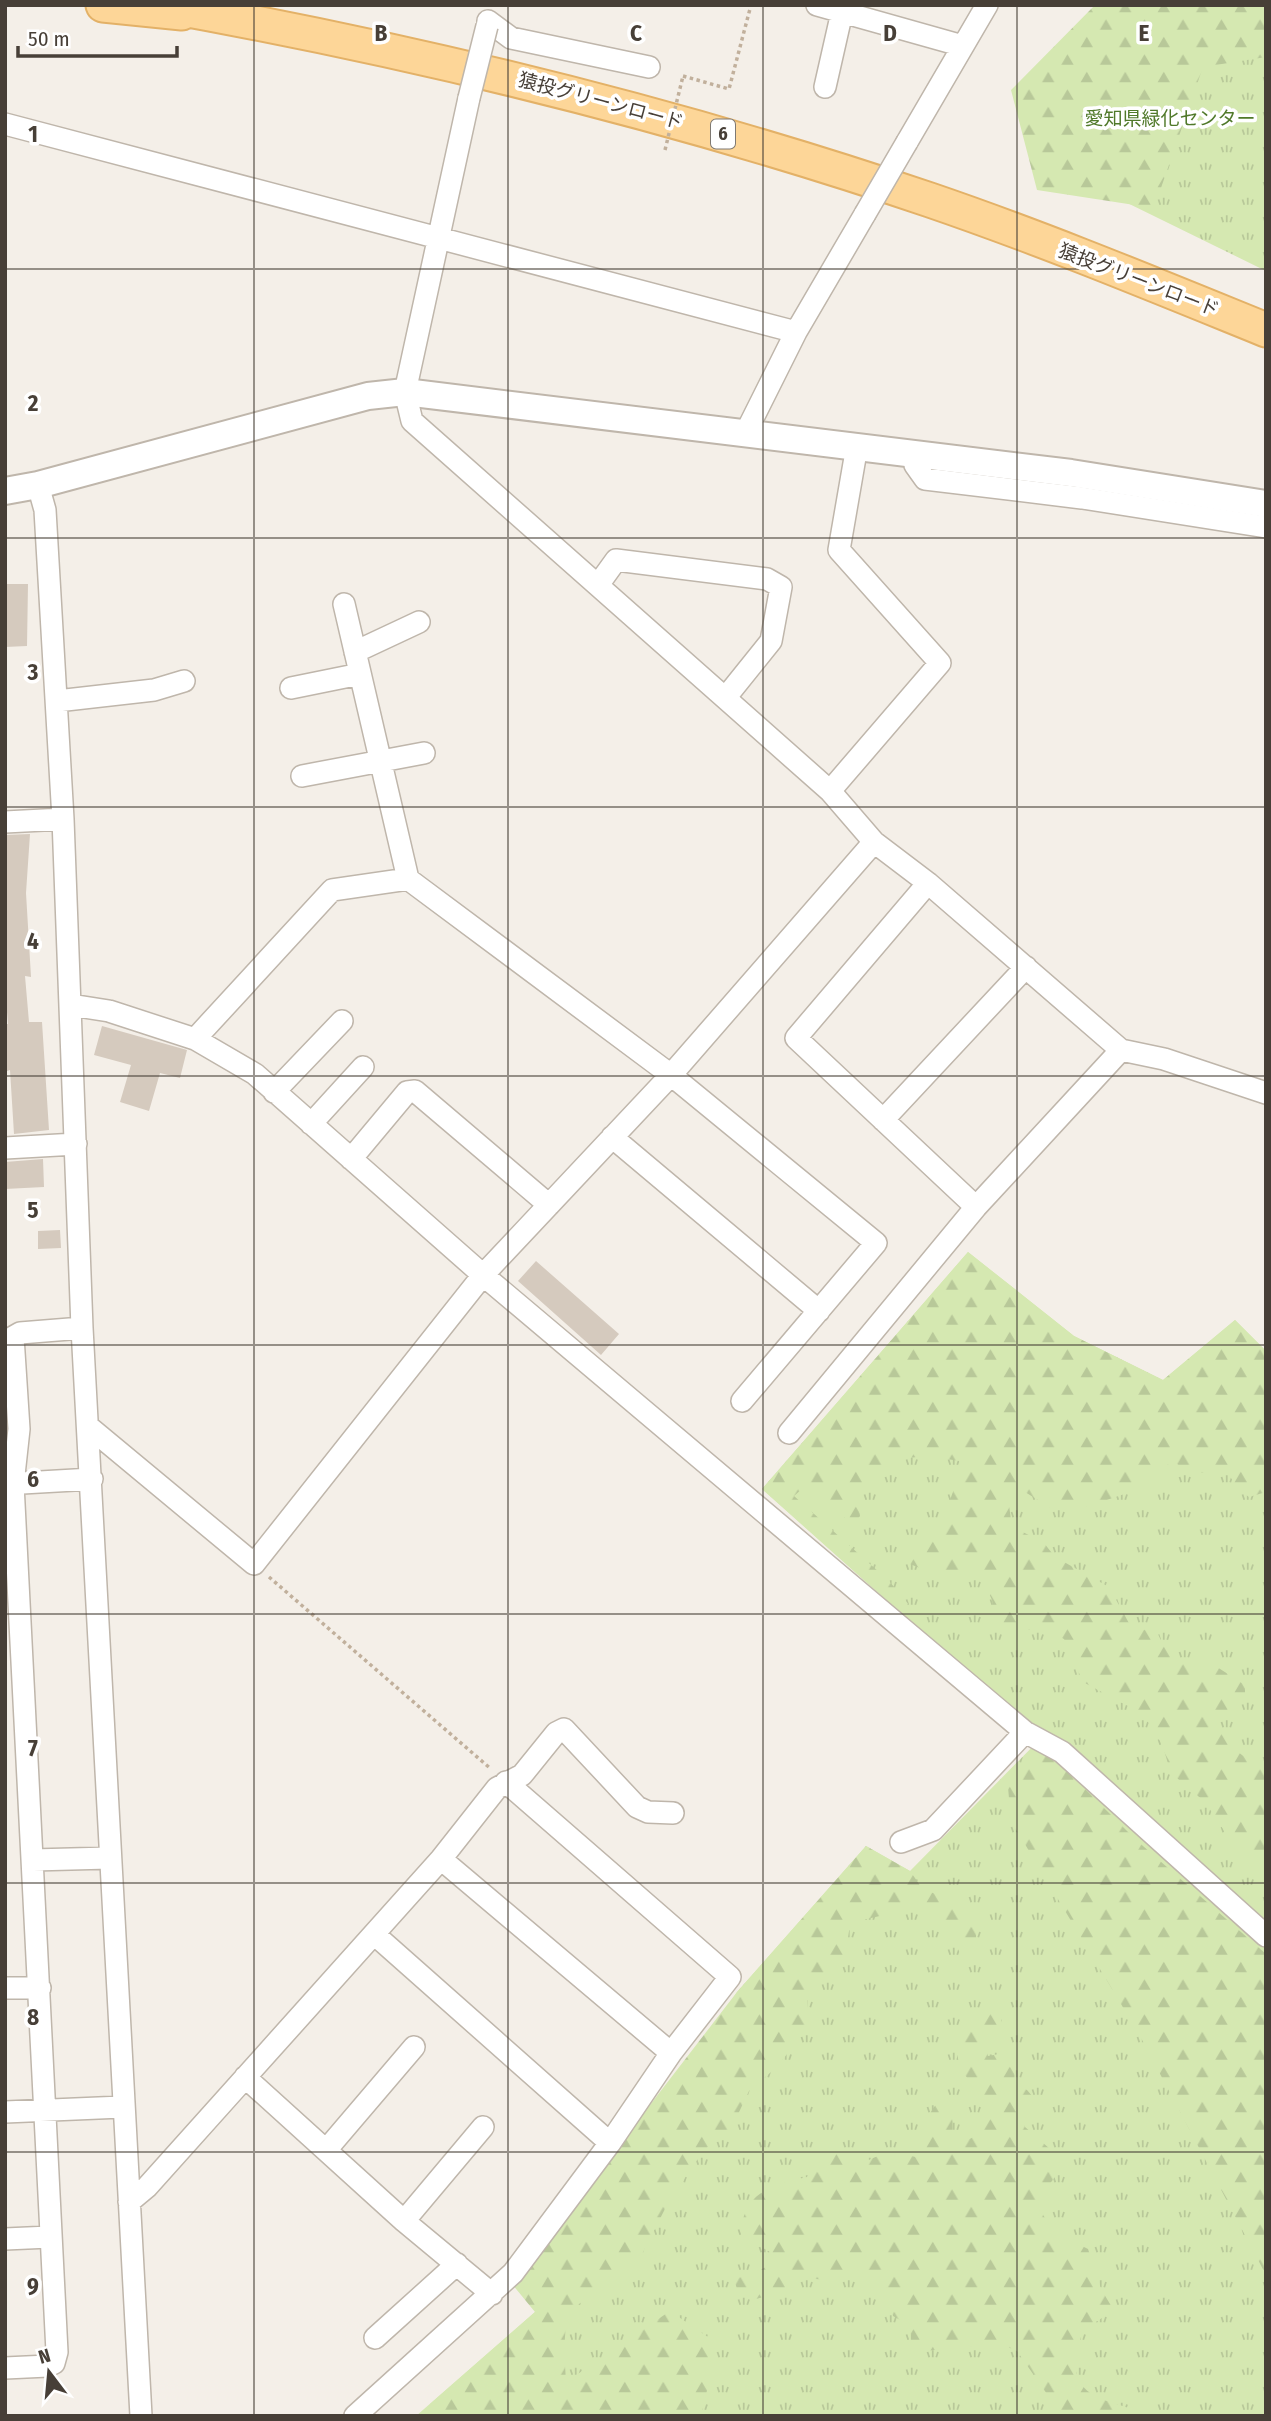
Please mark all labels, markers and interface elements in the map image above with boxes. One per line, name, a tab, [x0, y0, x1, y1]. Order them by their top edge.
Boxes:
scale bar	[18, 14, 177, 58]
text: B	[375, 19, 388, 47]
text: C	[630, 19, 642, 47]
text: D	[883, 19, 897, 47]
text: E	[1139, 19, 1150, 47]
text: 50 m	[28, 26, 70, 52]
street label: 猿投グリーンロード	[516, 68, 686, 134]
park label: 愛知県緑化センター	[1084, 107, 1256, 130]
road number: 6	[711, 119, 735, 148]
text: 1	[28, 120, 38, 148]
street label: 猿投グリーンロード	[1055, 239, 1223, 321]
text: 2	[27, 389, 39, 417]
text: 3	[27, 658, 39, 686]
text: 4	[27, 927, 39, 955]
text: 5	[27, 1196, 39, 1224]
text: 6	[27, 1465, 39, 1493]
text: 7	[28, 1734, 38, 1762]
text: 8	[27, 2003, 39, 2031]
text: 9	[27, 2272, 39, 2300]
north arrow	[14, 2337, 84, 2407]
text: N	[36, 2344, 53, 2369]

